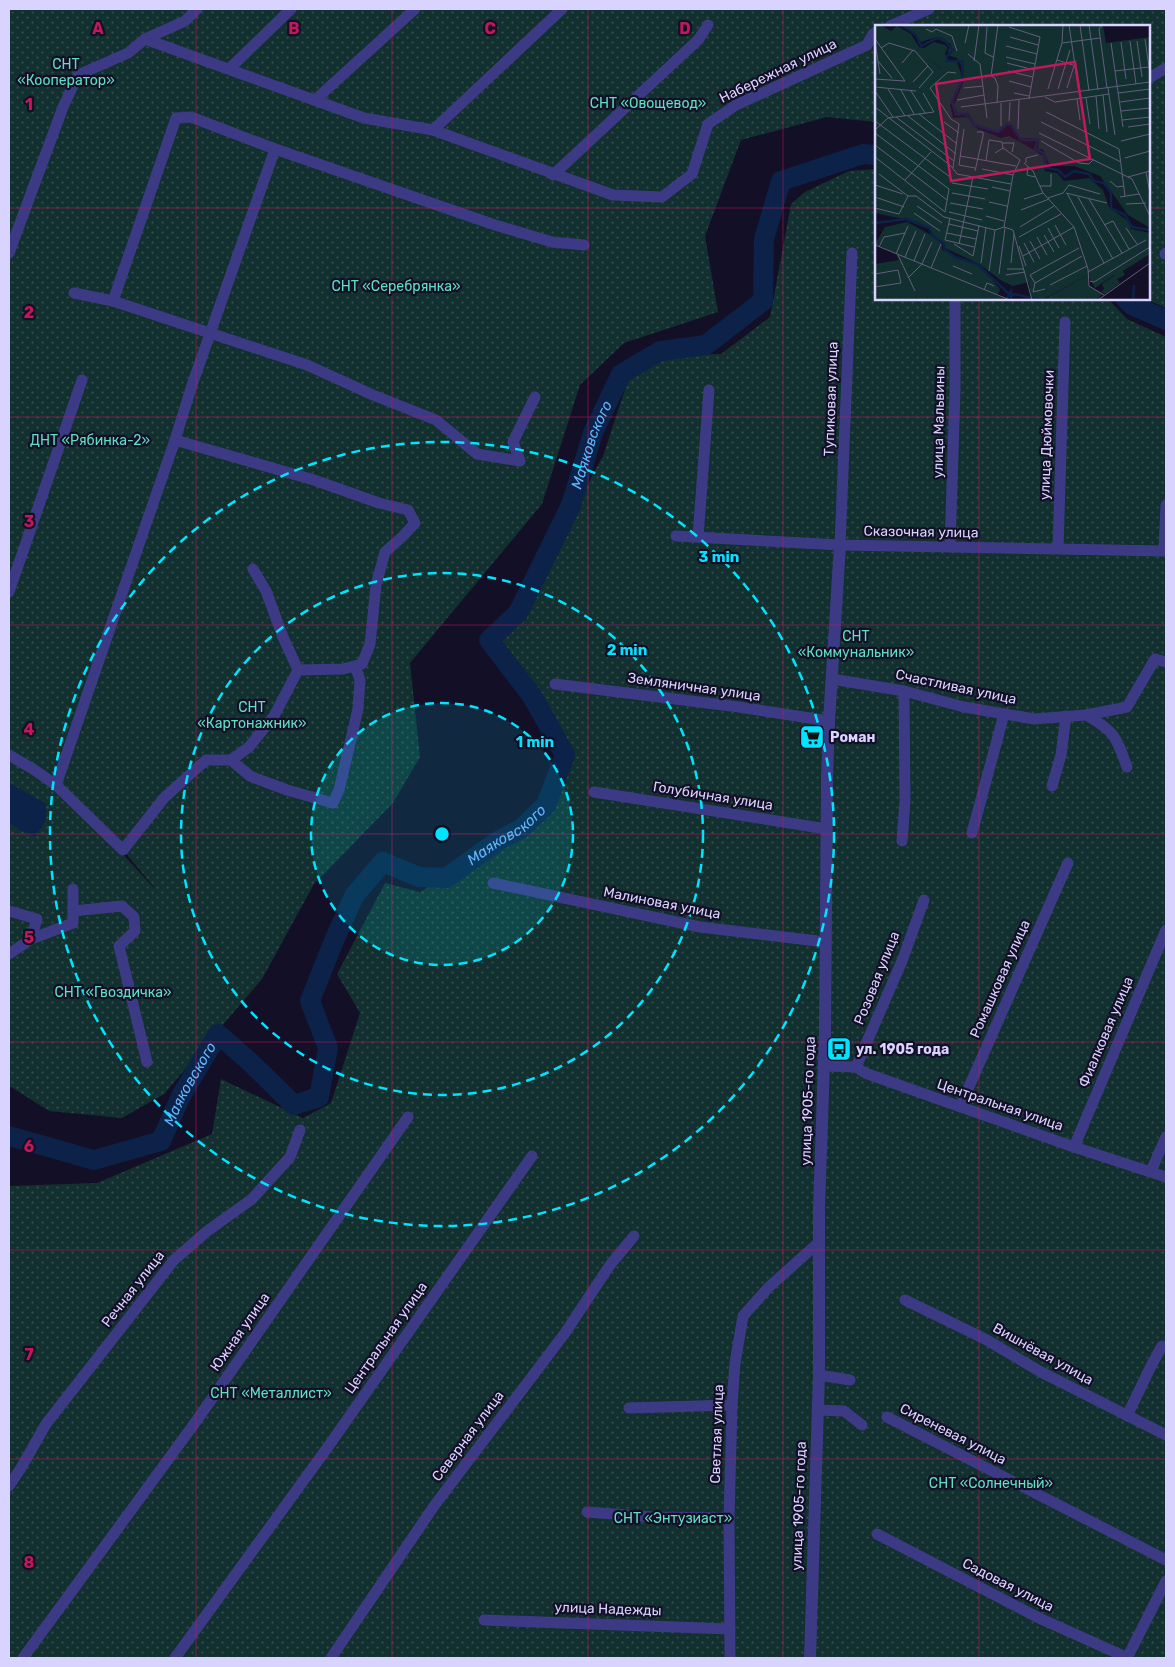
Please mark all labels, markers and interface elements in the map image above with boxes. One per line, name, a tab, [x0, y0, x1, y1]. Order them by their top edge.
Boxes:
text: A	[92, 19, 104, 38]
text: B	[288, 19, 300, 38]
text: C	[484, 19, 496, 38]
text: D	[679, 19, 691, 38]
inset map	[875, 25, 1150, 300]
street label: Набережная улица	[716, 35, 840, 107]
park label: СНТ «Кооператор»	[17, 56, 115, 89]
text: 1	[25, 95, 33, 114]
park label: СНТ «Овощевод»	[590, 95, 706, 112]
park label: СНТ «Серебрянка»	[331, 278, 461, 295]
text: 2	[24, 303, 34, 322]
street label: Тупиковая улица	[821, 341, 841, 457]
street label: улица Мальвины	[930, 366, 948, 478]
street label: улица Дюймовочки	[1036, 370, 1058, 500]
water label: Маяковского	[567, 397, 616, 491]
park label: ДНТ «Рябинка-2»	[30, 432, 150, 449]
text: 3	[24, 512, 34, 531]
street label: Сказочная улица	[863, 522, 979, 542]
text: 3 min	[699, 548, 739, 566]
park label: СНТ «Коммунальник»	[798, 628, 914, 661]
text: 2 min	[607, 641, 647, 659]
street label: Счастливая улица	[894, 666, 1018, 708]
street label: Земляничная улица	[626, 669, 762, 705]
park label: СНТ «Картонажник»	[197, 699, 307, 732]
text: 4	[24, 720, 35, 739]
supermarket icon: Роман	[799, 724, 825, 750]
place label: Роман	[830, 729, 875, 746]
text: 1 min	[516, 733, 554, 751]
street label: Голубичная улица	[652, 778, 774, 814]
water label: Маяковского	[464, 801, 550, 869]
centre of rings	[433, 825, 451, 843]
street label: Малиновая улица	[602, 883, 722, 923]
street label: Ромашковая улица	[966, 917, 1034, 1041]
text: 5	[24, 928, 34, 947]
street label: Розовая улица	[851, 929, 903, 1027]
street label: Фиалковая улица	[1075, 974, 1137, 1090]
park label: СНТ «Гвоздичка»	[55, 984, 171, 1001]
street label: улица 1905-го года	[797, 1036, 819, 1166]
bus stop icon: ул. 1905 года	[826, 1036, 852, 1062]
water label: Маяковского	[160, 1038, 220, 1129]
place label: ул. 1905 года	[856, 1041, 949, 1058]
street label: Центральная улица	[935, 1075, 1065, 1135]
text: 6	[24, 1137, 34, 1156]
street label: Речная улица	[98, 1247, 168, 1331]
street label: Центральная улица	[341, 1279, 431, 1397]
street label: Южная улица	[207, 1289, 273, 1375]
street label: Вишнёвая улица	[990, 1319, 1096, 1389]
text: 7	[24, 1345, 34, 1364]
street label: Светлая улица	[707, 1384, 727, 1484]
park label: СНТ «Металлист»	[210, 1385, 332, 1402]
street label: Северная улица	[428, 1387, 508, 1485]
street label: Сиреневая улица	[897, 1400, 1009, 1468]
street label: улица 1905-го года	[788, 1441, 810, 1571]
park label: СНТ «Солнечный»	[929, 1475, 1053, 1492]
park label: СНТ «Энтузиаст»	[614, 1510, 732, 1527]
text: 8	[24, 1553, 35, 1572]
street label: Садовая улица	[959, 1555, 1057, 1615]
street label: улица Надежды	[554, 1599, 662, 1619]

